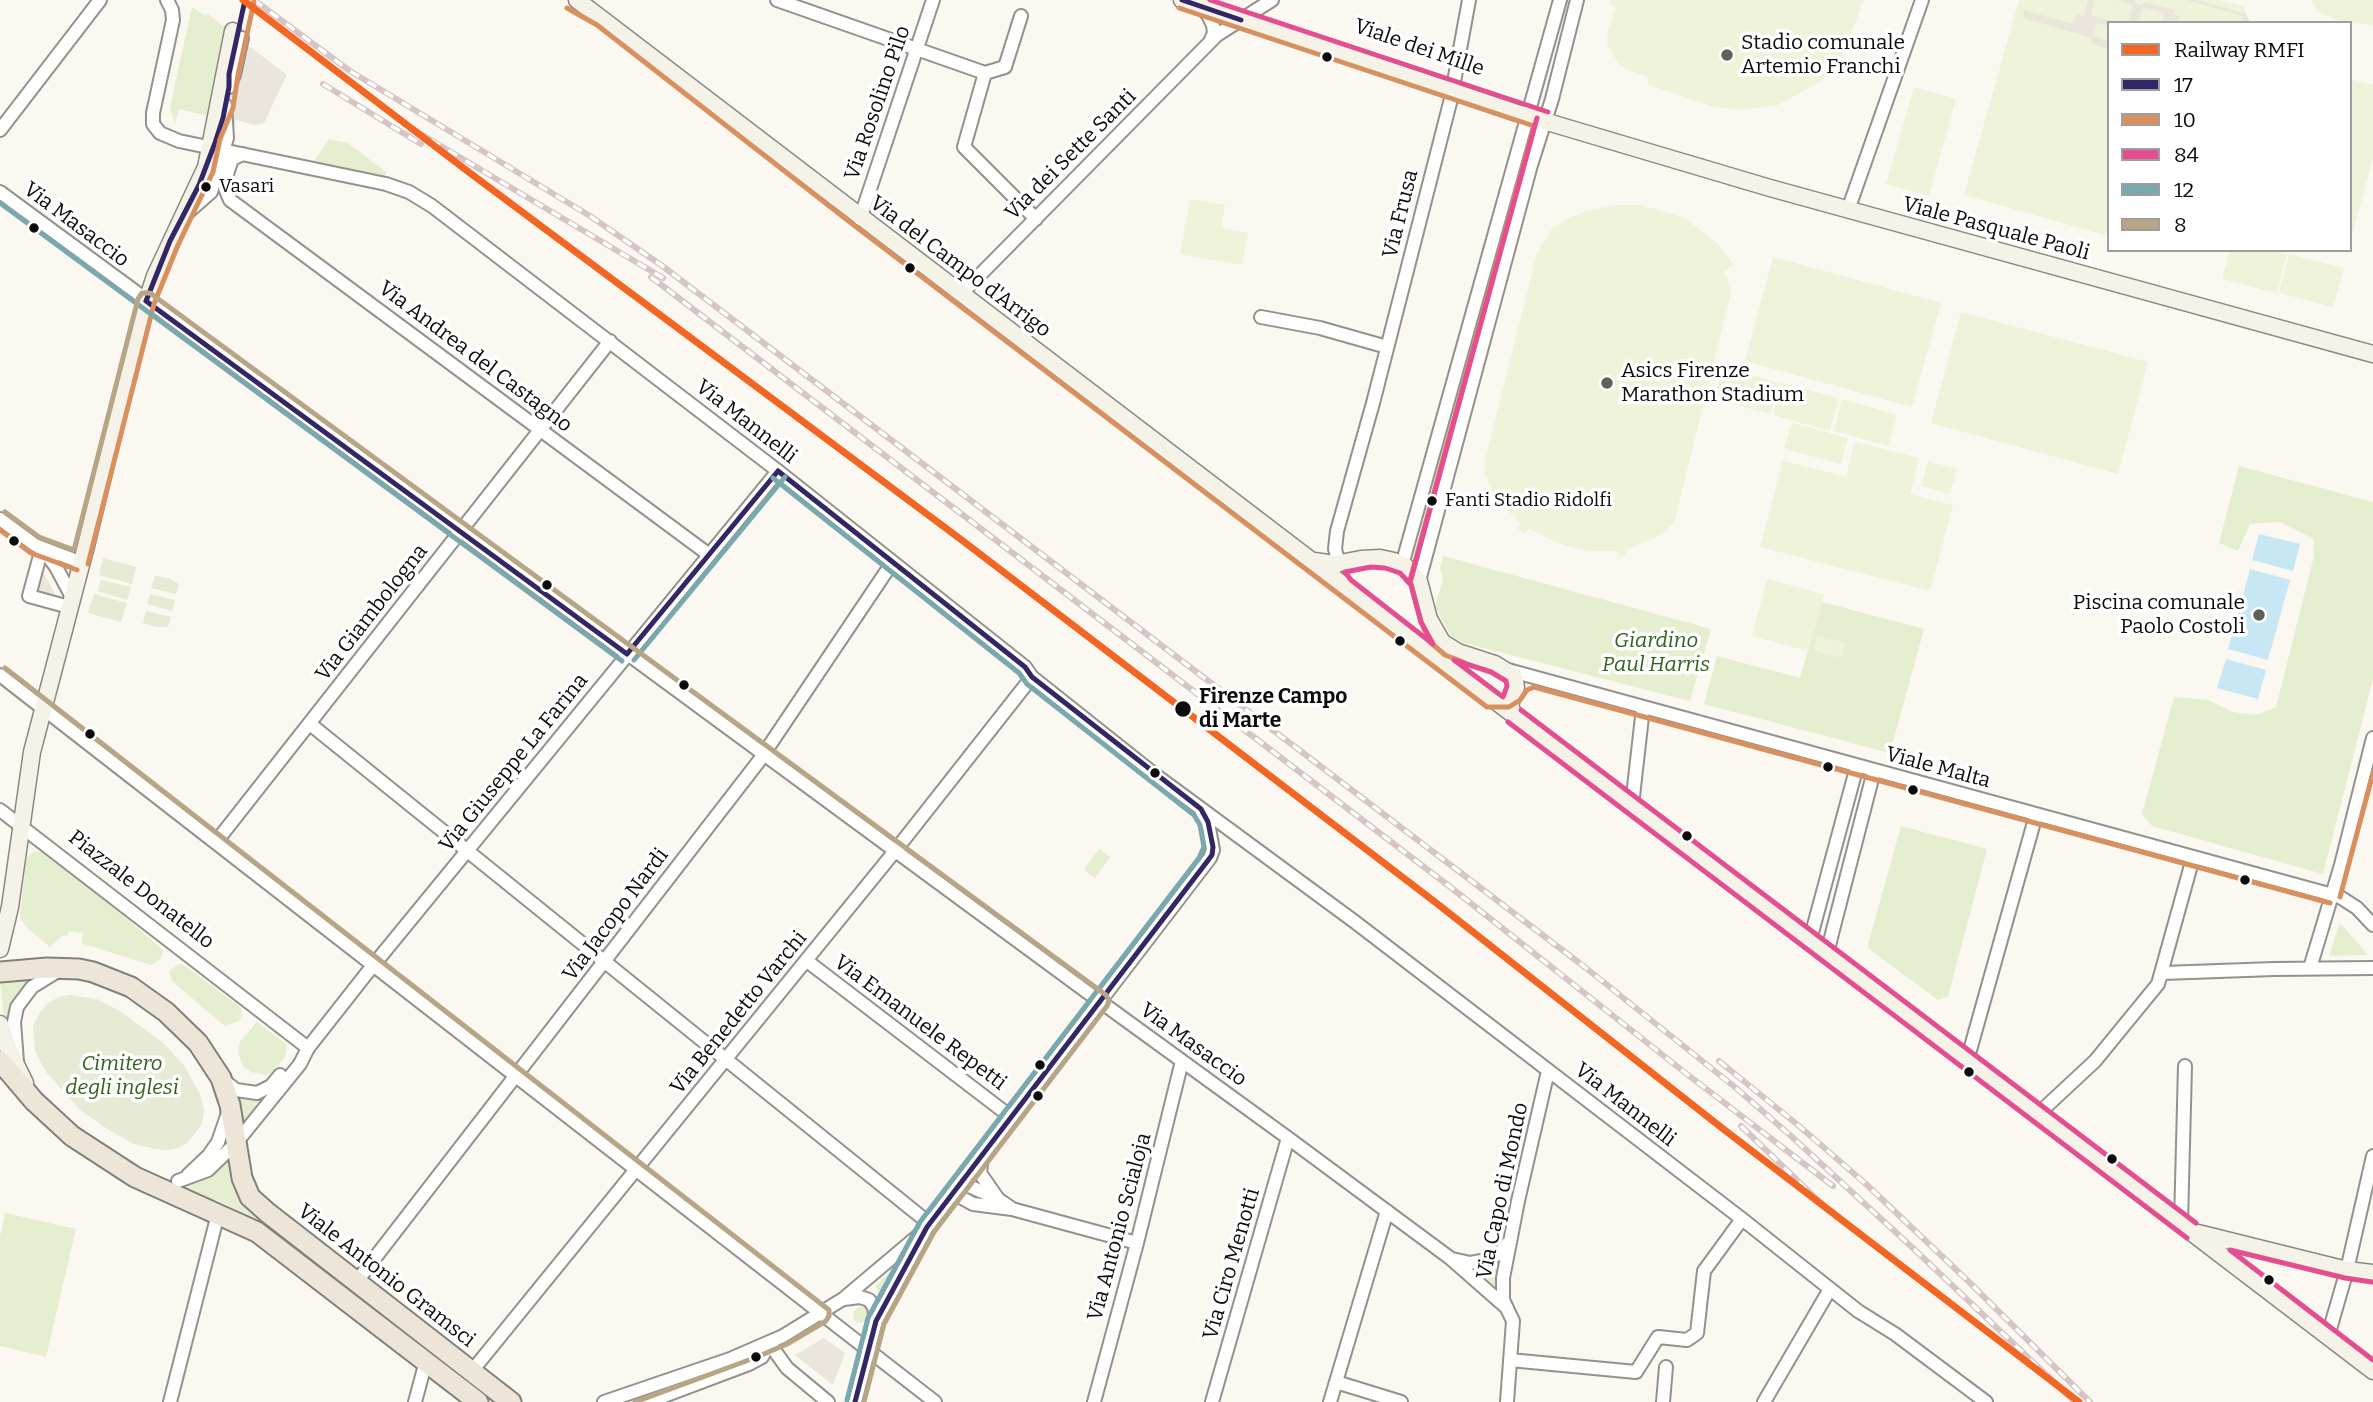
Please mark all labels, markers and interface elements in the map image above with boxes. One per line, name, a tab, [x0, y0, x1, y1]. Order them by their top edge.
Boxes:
street label: Viale dei Mille	[1351, 14, 1487, 82]
legend	[2107, 21, 2352, 252]
street label: Via Rosolino Pilo	[840, 23, 916, 183]
place label: Stadio comunale Artemio Franchi	[1741, 30, 1905, 80]
text: Railway RMFI	[2174, 37, 2305, 63]
marker: Stadio comunale Artemio Franchi	[1719, 47, 1735, 63]
unlabelled marker	[1320, 50, 1334, 64]
text: 17	[2174, 72, 2193, 98]
street label: Via dei Sette Santi	[1000, 84, 1142, 226]
text: 10	[2174, 107, 2196, 133]
text: 84	[2174, 142, 2199, 168]
street label: Via Frusa	[1378, 167, 1424, 261]
place label: Vasari	[219, 176, 274, 198]
street label: Via Masaccio	[18, 177, 134, 273]
text: 12	[2174, 177, 2194, 203]
marker: Vasari	[199, 180, 213, 194]
street label: Via del Campo d'Arrigo	[865, 191, 1055, 343]
street label: Viale Pasquale Paoli	[1900, 192, 2092, 266]
text: 8	[2174, 212, 2187, 238]
unlabelled marker	[27, 221, 41, 235]
unlabelled marker	[903, 261, 917, 275]
street label: Via Andrea del Castagno	[373, 276, 577, 438]
place label: Asics Firenze Marathon Stadium	[1621, 358, 1804, 408]
street label: Via Mannelli	[690, 375, 802, 469]
marker: Asics Firenze Marathon Stadium	[1599, 375, 1615, 391]
place label: Fanti Stadio Ridolfi	[1445, 490, 1612, 512]
marker: Fanti Stadio Ridolfi	[1425, 494, 1439, 508]
unlabelled marker	[7, 534, 21, 548]
street label: Via Giambologna	[311, 539, 433, 687]
unlabelled marker	[540, 578, 554, 592]
place label: Piscina comunale Paolo Costoli	[2073, 590, 2245, 640]
marker: Piscina comunale Paolo Costoli	[2251, 607, 2267, 623]
park label: Giardino Paul Harris	[1602, 628, 1710, 678]
unlabelled marker	[1393, 634, 1407, 648]
street label: Via Giuseppe La Farina	[434, 669, 594, 857]
unlabelled marker	[677, 678, 691, 692]
place label: Firenze Campo di Marte	[1199, 684, 1347, 734]
marker: Firenze Campo di Marte	[1173, 699, 1193, 719]
unlabelled marker	[83, 727, 97, 741]
street label: Viale Malta	[1883, 742, 1993, 794]
unlabelled marker	[1821, 760, 1835, 774]
unlabelled marker	[1148, 766, 1162, 780]
unlabelled marker	[1906, 783, 1920, 797]
street label: Piazzale Donatello	[63, 825, 219, 955]
unlabelled marker	[1680, 829, 1694, 843]
street label: Via Jacopo Nardi	[558, 844, 674, 986]
unlabelled marker	[2238, 873, 2252, 887]
street label: Via Benedetto Varchi	[665, 926, 813, 1100]
street label: Via Emanuele Repetti	[829, 950, 1011, 1096]
street label: Via Masaccio	[1135, 998, 1251, 1092]
park label: Cimitero degli inglesi	[65, 1051, 179, 1101]
unlabelled marker	[1033, 1058, 1047, 1072]
street label: Via Mannelli	[1569, 1058, 1681, 1152]
unlabelled marker	[1962, 1065, 1976, 1079]
unlabelled marker	[1031, 1089, 1045, 1103]
street label: Via Capo di Mondo	[1472, 1100, 1534, 1282]
street label: Via Antonio Scialoja	[1083, 1130, 1157, 1324]
unlabelled marker	[2105, 1152, 2119, 1166]
street label: Via Ciro Menotti	[1198, 1185, 1266, 1343]
street label: Viale Antonio Gramsci	[292, 1199, 480, 1353]
unlabelled marker	[2262, 1273, 2276, 1287]
unlabelled marker	[749, 1350, 763, 1364]

